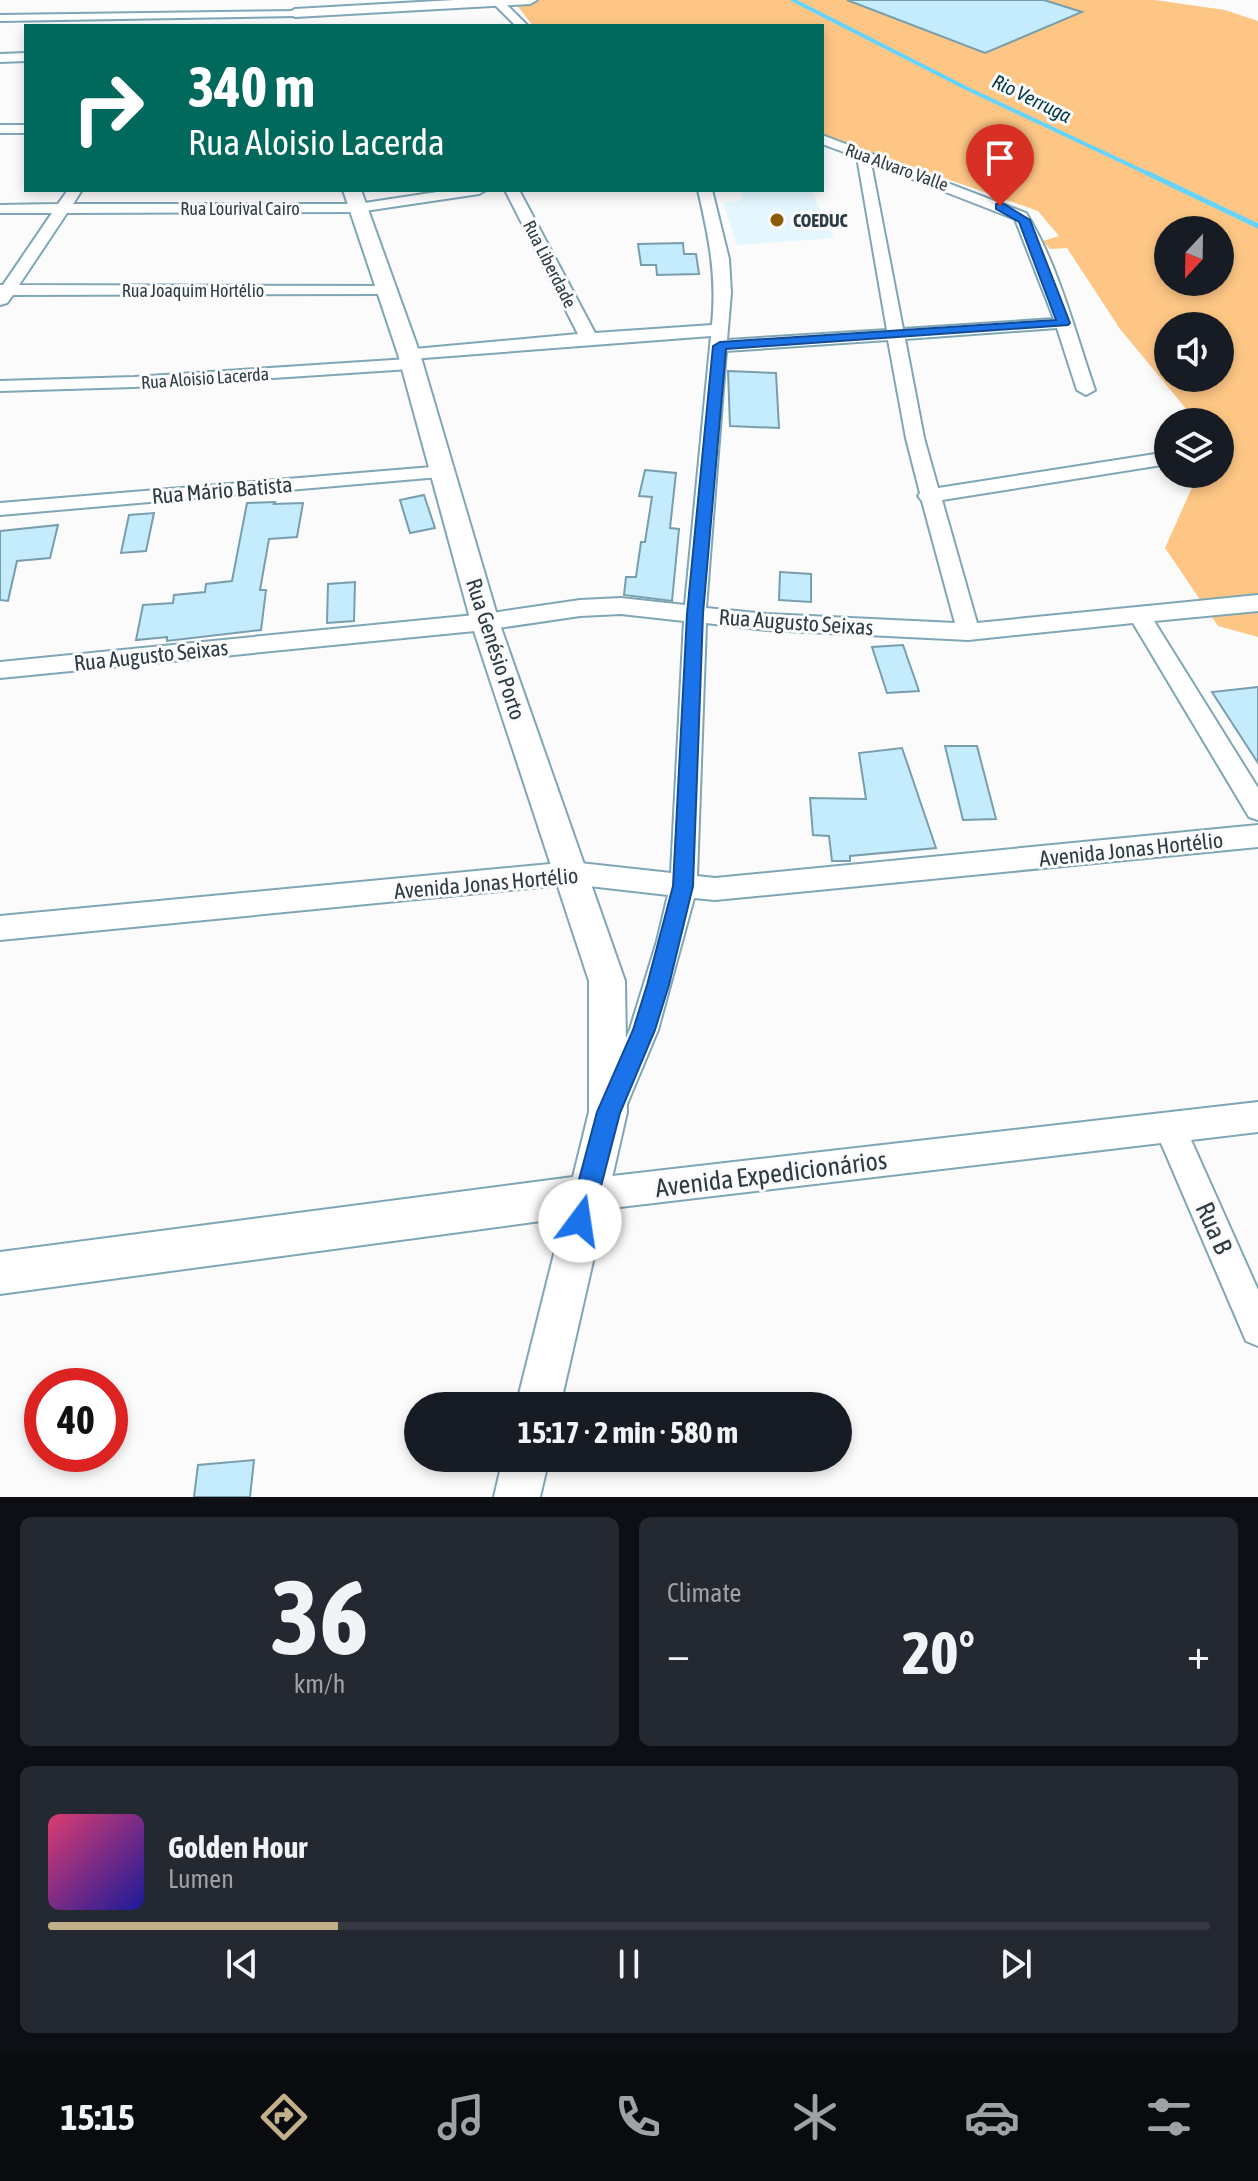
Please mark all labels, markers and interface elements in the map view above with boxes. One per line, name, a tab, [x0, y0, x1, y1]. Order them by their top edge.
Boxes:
text: 340 m	[188, 55, 315, 119]
icon: right	[56, 56, 160, 160]
water label: Rio Verruga	[989, 69, 1075, 127]
text: Rua Aloisio Lacerda	[188, 121, 445, 163]
pin	[966, 124, 1034, 206]
icon: arrive	[978, 136, 1022, 180]
street label: Rua Alvaro Valle	[843, 139, 951, 195]
street label: Rua Lourival Cairo	[180, 198, 300, 219]
place label: COEDUC	[793, 210, 848, 231]
marker: COEDUC	[768, 211, 786, 229]
north arrow	[1154, 216, 1234, 296]
map controls	[1154, 216, 1234, 488]
street label: Rua Liberdade	[519, 217, 581, 311]
street label: Rua Joaquim Hortélio	[122, 280, 264, 301]
button: sound	[1154, 312, 1234, 392]
street label: Rua Aloisio Lacerda	[140, 363, 270, 393]
button: layers	[1154, 408, 1234, 488]
street label: Rua Mário Batista	[151, 471, 293, 509]
street label: Rua Genésio Porto	[461, 575, 531, 723]
street label: Rua Augusto Seixas	[718, 604, 874, 640]
street label: Rua Augusto Seixas	[73, 634, 230, 676]
street label: Avenida Jonas Hortélio	[1038, 826, 1224, 872]
street label: Avenida Jonas Hortélio	[393, 862, 579, 904]
street label: Avenida Expedicionários	[654, 1145, 888, 1203]
position arrow	[538, 1179, 622, 1263]
street label: Rua B	[1189, 1197, 1239, 1259]
speed limit sign: 40	[24, 1368, 128, 1472]
text: 15:17 · 2 min · 580 m	[518, 1415, 738, 1449]
text: 36	[271, 1557, 368, 1676]
text: Climate	[667, 1578, 741, 1608]
text: 20°	[902, 1618, 975, 1687]
text: −	[667, 1628, 690, 1678]
text: +	[1187, 1628, 1210, 1678]
text: km/h	[294, 1669, 345, 1699]
text: Golden Hour	[168, 1830, 307, 1864]
text: Lumen	[168, 1864, 234, 1894]
icon: previous	[220, 1942, 264, 1986]
icon: pause	[607, 1942, 651, 1986]
icon: next	[994, 1942, 1038, 1986]
icon: directions	[256, 2089, 312, 2145]
icon: music	[433, 2089, 489, 2145]
icon: phone	[610, 2089, 666, 2145]
icon: climate	[787, 2089, 843, 2145]
icon: car	[964, 2089, 1020, 2145]
icon: filters	[1141, 2089, 1197, 2145]
text: 15:15	[61, 2096, 135, 2138]

